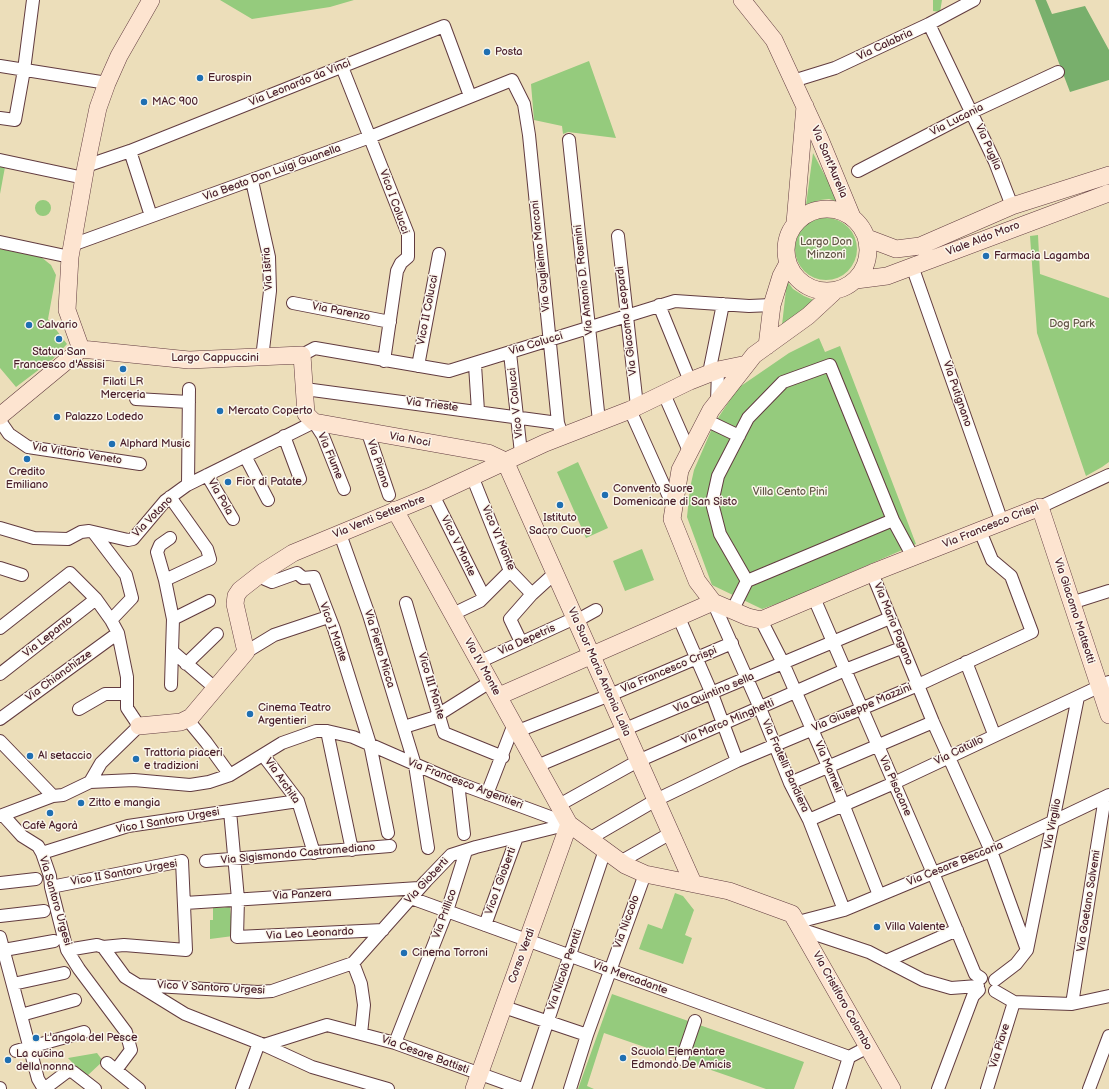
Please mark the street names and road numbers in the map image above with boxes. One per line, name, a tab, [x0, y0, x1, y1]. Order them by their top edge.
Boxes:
street label: Via Calabria	[855, 26, 915, 64]
street label: Via Leonardo da Vinci	[247, 57, 353, 109]
street label: Via Lucania	[928, 101, 986, 139]
street label: Via Puglia	[972, 122, 1004, 172]
street label: Via Sant'Aurelia	[808, 124, 850, 200]
street label: Via Beato Don Luigi Guanella	[201, 142, 343, 204]
street label: Vico I Colucci	[376, 168, 412, 236]
street label: Via Guglielmo Marconi	[529, 200, 553, 312]
street label: Viale Aldo Moro	[944, 219, 1022, 259]
street label: Via Antonio D. Rosmini	[572, 224, 596, 336]
street label: Via Istria	[260, 247, 276, 291]
street label: Via Giacomo Leopardi	[614, 266, 640, 376]
street label: Vico II Colucci	[415, 274, 441, 346]
street label: Via Parenzo	[311, 300, 371, 324]
street label: Via Colucci	[508, 330, 564, 358]
street label: Largo Cappuccini	[171, 351, 259, 365]
street label: Via Putignano	[940, 359, 974, 429]
street label: Vico V Colucci	[506, 367, 526, 439]
street label: Via Trieste	[405, 395, 459, 415]
street label: Via Noci	[388, 430, 432, 450]
street label: Via Fiume	[314, 431, 346, 481]
street label: Via Pirano	[364, 438, 392, 490]
street label: Via Vittorio Veneto	[31, 440, 123, 468]
street label: Via Pola	[204, 476, 236, 518]
street label: Via Venti Settembre	[331, 493, 427, 541]
street label: Via Votano	[130, 494, 176, 540]
street label: Via Francesco Crispi	[941, 501, 1041, 551]
street label: Vico VI Monte	[478, 504, 518, 572]
street label: Vico V Monte	[438, 514, 478, 578]
street label: Via Giacomo Matteotti	[1051, 557, 1097, 665]
street label: Via Mario Pagano	[870, 581, 916, 667]
street label: Vico I Monte	[316, 600, 350, 664]
street label: Via Suor Maria Antonia Lalia	[565, 606, 633, 738]
street label: Via Pietro Micca	[361, 608, 397, 690]
street label: Via Lepanto	[21, 614, 75, 660]
street label: Via Depetris	[496, 622, 558, 658]
street label: Via IV Monte	[461, 636, 503, 698]
street label: Via Francesco Crispi	[619, 644, 719, 696]
street label: Via Chianchizze	[23, 647, 95, 705]
street label: Vico III Monte	[415, 651, 447, 721]
street label: Via Quintino sella	[672, 670, 756, 716]
street label: Via Giuseppe Mazzini	[810, 681, 914, 735]
street label: Via Marco Minghetti	[680, 696, 776, 748]
street label: Via Fratelli Bandiera	[759, 717, 811, 815]
street label: Via Catullo	[932, 733, 986, 769]
street label: Via Mameli	[811, 739, 845, 795]
street label: Via Pisacane	[876, 754, 914, 818]
street label: Via Archita	[261, 756, 303, 806]
street label: Via Francesco Argentieri	[405, 756, 525, 812]
street label: Via Virgilio	[1042, 797, 1064, 851]
street label: Vico I Santoro Urgesi	[115, 805, 221, 837]
street label: Via Cesare Beccaria	[905, 839, 1005, 889]
street label: Via Sigismondo Castromediano	[220, 841, 376, 867]
street label: Vico I Gioberti	[483, 846, 519, 916]
street label: Via Gaetano Salvemi	[1074, 849, 1104, 953]
street label: Via Santoro Urgesi	[36, 855, 74, 947]
street label: Via Gioberti	[402, 855, 452, 907]
street label: Vico II Santoro Urgesi	[70, 857, 178, 889]
street label: Via Panzera	[272, 887, 332, 903]
street label: Via Prillico	[430, 887, 460, 941]
street label: Via Niccolo	[611, 893, 643, 951]
street label: Via Leo Leonardo	[266, 925, 354, 943]
street label: Corso Verdi	[506, 927, 538, 985]
street label: Via Nicolò Perotti	[545, 928, 585, 1012]
street label: Via Cristiforo Colombo	[809, 949, 875, 1053]
street label: Via Mercadante	[591, 958, 669, 998]
street label: Vico V Santoro Urgesi	[157, 979, 265, 997]
street label: Via Piave	[987, 1022, 1013, 1070]
street label: Via Cesare Battisti	[379, 1033, 471, 1077]

